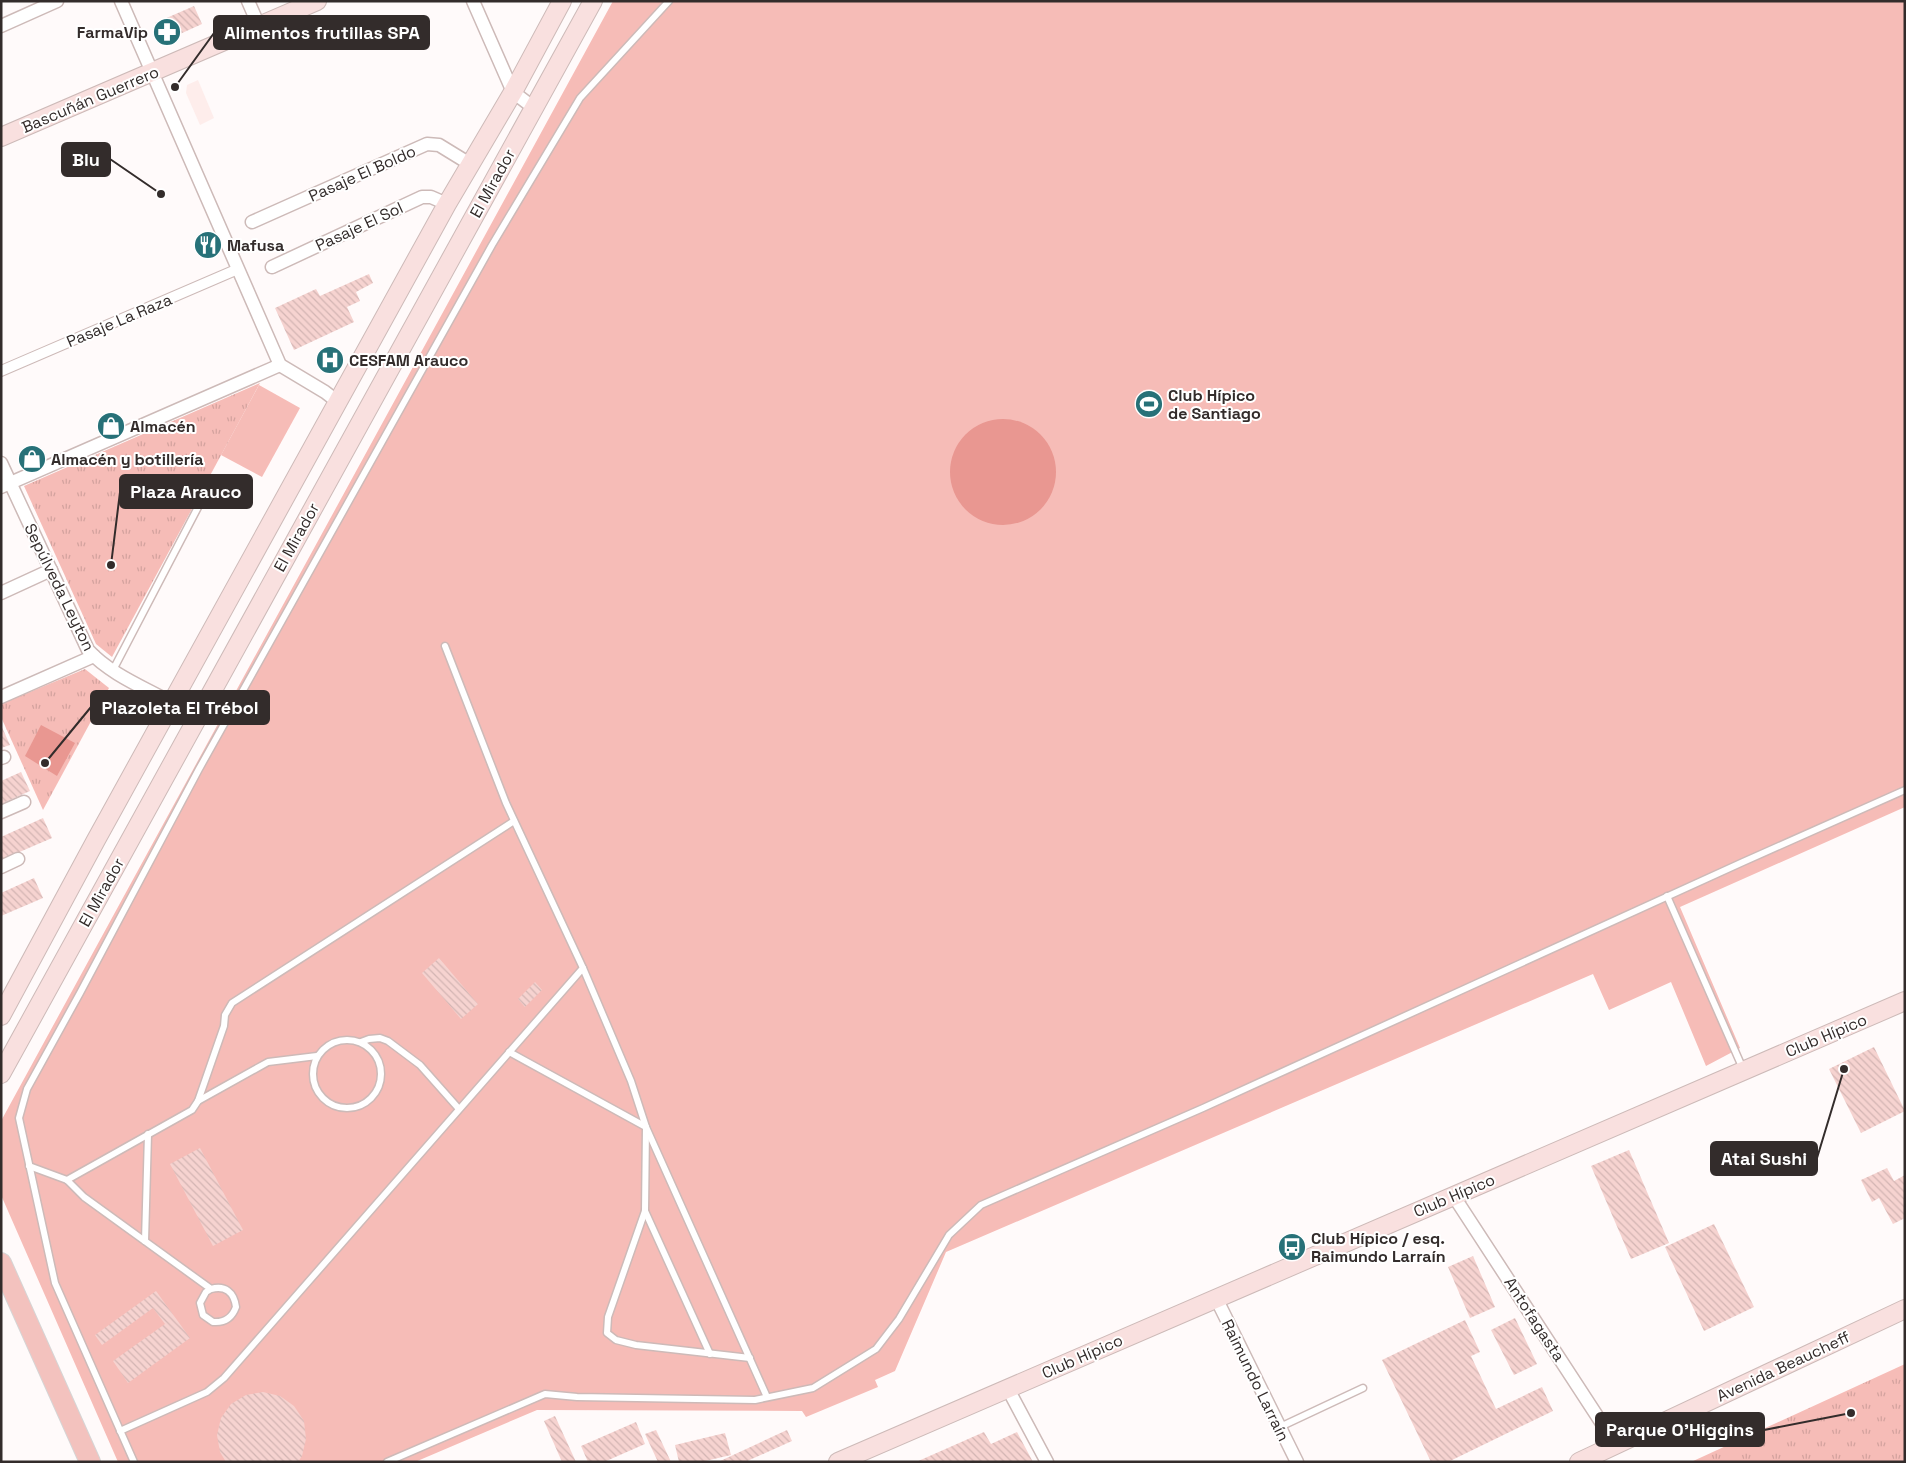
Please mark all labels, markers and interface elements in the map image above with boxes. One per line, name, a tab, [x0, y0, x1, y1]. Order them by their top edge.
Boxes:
callout: Alimentos frutillas SPA	[214, 16, 429, 49]
pharmacy icon: FarmaVip	[152, 17, 182, 47]
text: Alimentos frutillas SPA	[224, 21, 420, 44]
place label: FarmaVip	[77, 22, 148, 43]
street label: Bascuñán Guerrero	[18, 61, 162, 138]
street label: Pasaje El Boldo	[305, 140, 419, 206]
callout: Blu	[62, 143, 110, 176]
street label: El Mirador	[465, 145, 520, 221]
text: Blu	[72, 148, 100, 171]
street label: Pasaje El Sol	[312, 197, 406, 256]
restaurant icon: Mafusa	[193, 230, 223, 260]
place label: Mafusa	[227, 235, 284, 256]
street label: Pasaje La Raza	[63, 289, 175, 352]
hospital icon: CESFAM Arauco	[315, 345, 345, 375]
place label: CESFAM Arauco	[349, 350, 468, 371]
place label: Club Hípico de Santiago	[1168, 385, 1261, 424]
sports icon: Club Hípico de Santiago	[1134, 389, 1164, 419]
shop icon: Almacén	[96, 411, 126, 441]
place label: Almacén	[130, 416, 196, 437]
shop icon: Almacén y botillería	[17, 444, 47, 474]
place label: Almacén y botillería	[51, 449, 203, 470]
callout: Plaza Arauco	[120, 475, 252, 508]
text: Plaza Arauco	[130, 480, 242, 503]
street label: El Mirador	[269, 499, 324, 575]
street label: Sepúlveda Leyton	[20, 520, 100, 654]
callout: Plazoleta El Trébol	[91, 691, 269, 724]
text: Plazoleta El Trébol	[102, 696, 258, 719]
street label: El Mirador	[74, 854, 129, 930]
street label: Club Hípico	[1782, 1009, 1870, 1062]
callout: Atai Sushi	[1711, 1142, 1817, 1175]
text: Atai Sushi	[1721, 1147, 1807, 1170]
street label: Club Hípico	[1410, 1169, 1498, 1222]
place label: Club Hípico / esq. Raimundo Larraín	[1311, 1228, 1446, 1267]
bus stop icon: Club Hípico / esq. Raimundo Larraín	[1277, 1232, 1307, 1262]
street label: Antofagasta	[1500, 1273, 1570, 1365]
street label: Raimundo Larraín	[1217, 1316, 1294, 1445]
street label: Avenida Beaucheff	[1713, 1326, 1853, 1407]
street label: Club Hípico	[1038, 1329, 1126, 1384]
callout: Parque O'Higgins	[1596, 1413, 1764, 1446]
text: Parque O'Higgins	[1606, 1418, 1754, 1441]

